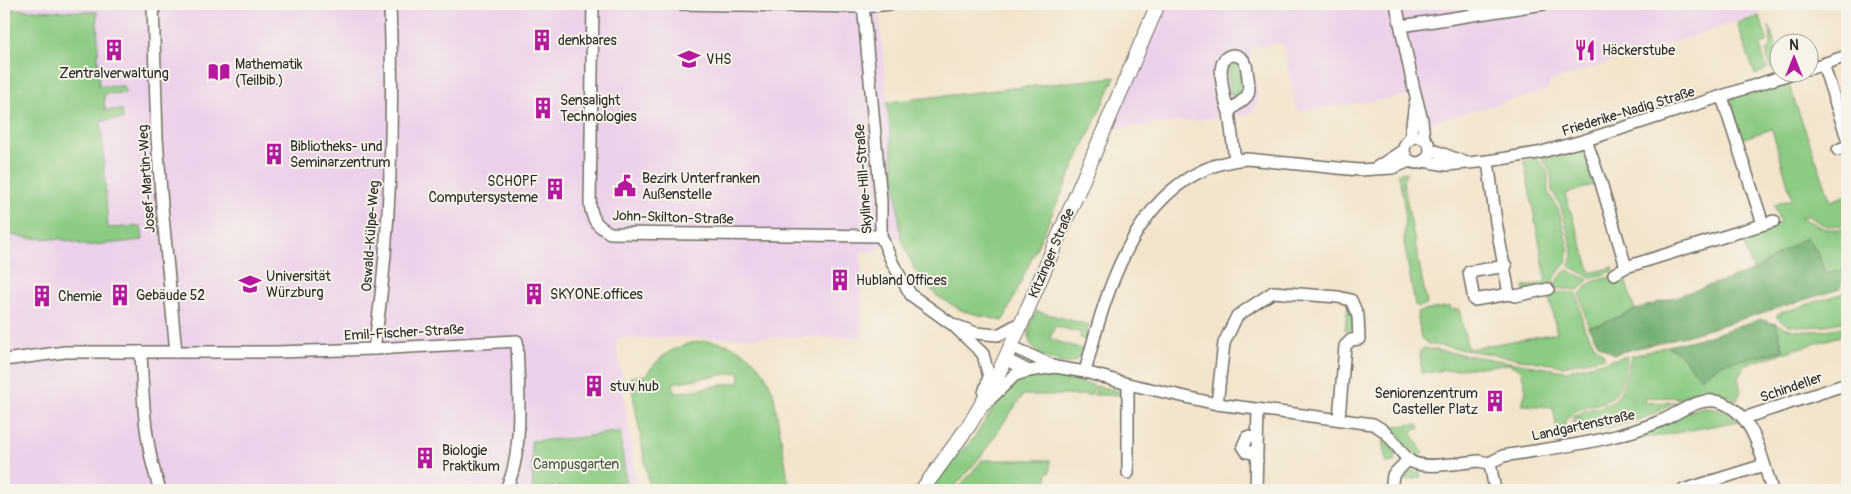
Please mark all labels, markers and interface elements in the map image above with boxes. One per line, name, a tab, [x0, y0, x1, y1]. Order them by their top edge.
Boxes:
building icon: denkbares	[529, 27, 555, 53]
place label: denkbares	[558, 32, 617, 49]
north arrow	[1768, 32, 1818, 82]
building icon: Zentralverwaltung	[101, 37, 127, 63]
restaurant icon: Häckerstube	[1572, 37, 1598, 63]
text: N	[1789, 37, 1799, 54]
place label: Häckerstube	[1602, 42, 1675, 59]
school or university icon: VHS	[676, 46, 702, 72]
place label: VHS	[706, 51, 731, 68]
place label: Mathematik (Teilbib.)	[235, 56, 303, 89]
library icon: Mathematik (Teilbib.)	[206, 59, 232, 85]
place label: Zentralverwaltung	[59, 65, 169, 82]
street label: Friederike-Nadig Straße	[1560, 83, 1697, 140]
place label: Sensalight Technologies	[560, 92, 638, 125]
building icon: Sensalight Technologies	[530, 95, 556, 121]
street label: Skyline-Hill-Straße	[851, 123, 876, 235]
street label: Josef-Martin-Weg	[134, 124, 159, 234]
place label: Bibliotheks- und Seminarzentrum	[290, 138, 391, 171]
building icon: Bibliotheks- und Seminarzentrum	[261, 141, 287, 167]
place label: Bezirk Unterfranken Außenstelle	[642, 170, 760, 203]
place label: SCHOPF Computersysteme	[428, 173, 538, 206]
public building icon: Bezirk Unterfranken Außenstelle	[612, 173, 638, 199]
building icon: SCHOPF Computersysteme	[542, 176, 568, 202]
street label: Oswald-Külpe-Weg	[358, 180, 383, 292]
street label: Kitzinger Straße	[1025, 206, 1078, 301]
street label: John-Skilton-Straße	[612, 207, 734, 228]
building icon: Hubland Offices	[827, 267, 853, 293]
place label: Universität Würzburg	[266, 268, 331, 301]
school or university icon: Universität Würzburg	[237, 271, 263, 297]
place label: Hubland Offices	[856, 272, 948, 289]
building icon: SKYONE.offices	[521, 281, 547, 307]
building icon: Gebäude 52	[107, 282, 133, 308]
building icon: Chemie	[29, 283, 55, 309]
place label: SKYONE.offices	[550, 286, 644, 303]
place label: Gebäude 52	[136, 287, 205, 304]
place label: Chemie	[58, 288, 102, 305]
street label: Emil-Fischer-Straße	[344, 321, 465, 344]
street label: Schindeller	[1758, 369, 1825, 406]
building icon: stuv hub	[581, 373, 607, 399]
place label: stuv hub	[610, 378, 659, 395]
place label: Seniorenzentrum Casteller Platz	[1375, 385, 1478, 418]
building icon: Seniorenzentrum Casteller Platz	[1482, 388, 1508, 414]
street label: Landgartenstraße	[1530, 406, 1636, 445]
place label: Biologie Praktikum	[442, 442, 500, 475]
building icon: Biologie Praktikum	[412, 445, 438, 471]
park label: Campusgarten	[533, 456, 619, 473]

